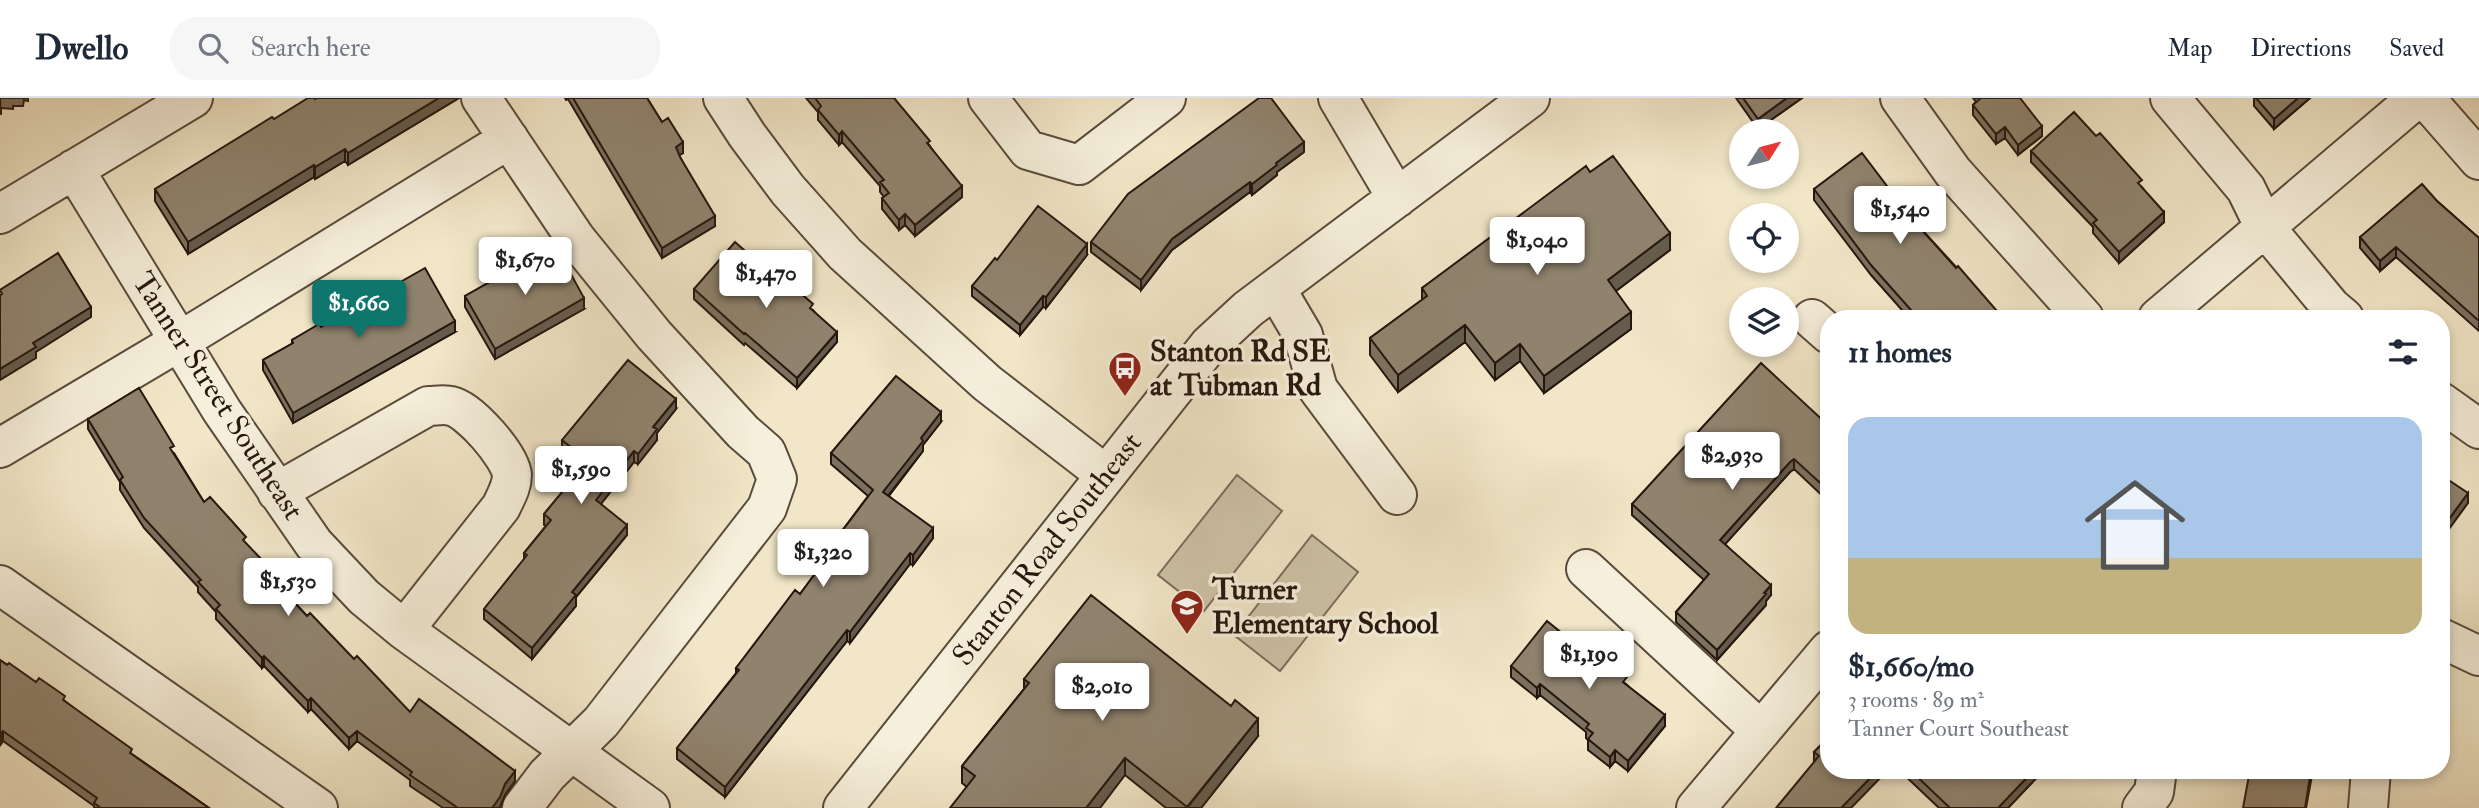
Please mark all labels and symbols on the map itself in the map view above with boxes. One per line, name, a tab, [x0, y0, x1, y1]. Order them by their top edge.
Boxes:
north arrow	[1729, 119, 1799, 189]
pin: $1,540	[1843, 186, 1957, 246]
pin: $1,040	[1480, 218, 1594, 277]
pin: $1,670	[468, 238, 582, 297]
pin: $1,470	[709, 250, 823, 310]
street label: Tanner Street Southeast	[124, 265, 312, 527]
pin: $1,660	[302, 280, 416, 340]
place label: Stanton Rd SE at Tubman Rd	[1150, 333, 1331, 404]
bus stop icon: Stanton Rd SE at Tubman Rd	[1106, 349, 1144, 398]
street label: Stanton Road Southeast	[944, 425, 1150, 673]
pin: $2,930	[1675, 432, 1789, 492]
pin: $1,590	[524, 446, 638, 506]
pin: $1,320	[766, 530, 880, 589]
pin: $1,530	[231, 559, 345, 618]
place label: Turner Elementary School	[1211, 571, 1439, 642]
school or university icon: Turner Elementary School	[1168, 587, 1206, 636]
pin: $1,190	[1532, 632, 1646, 691]
pin: $2,010	[1045, 664, 1159, 723]

